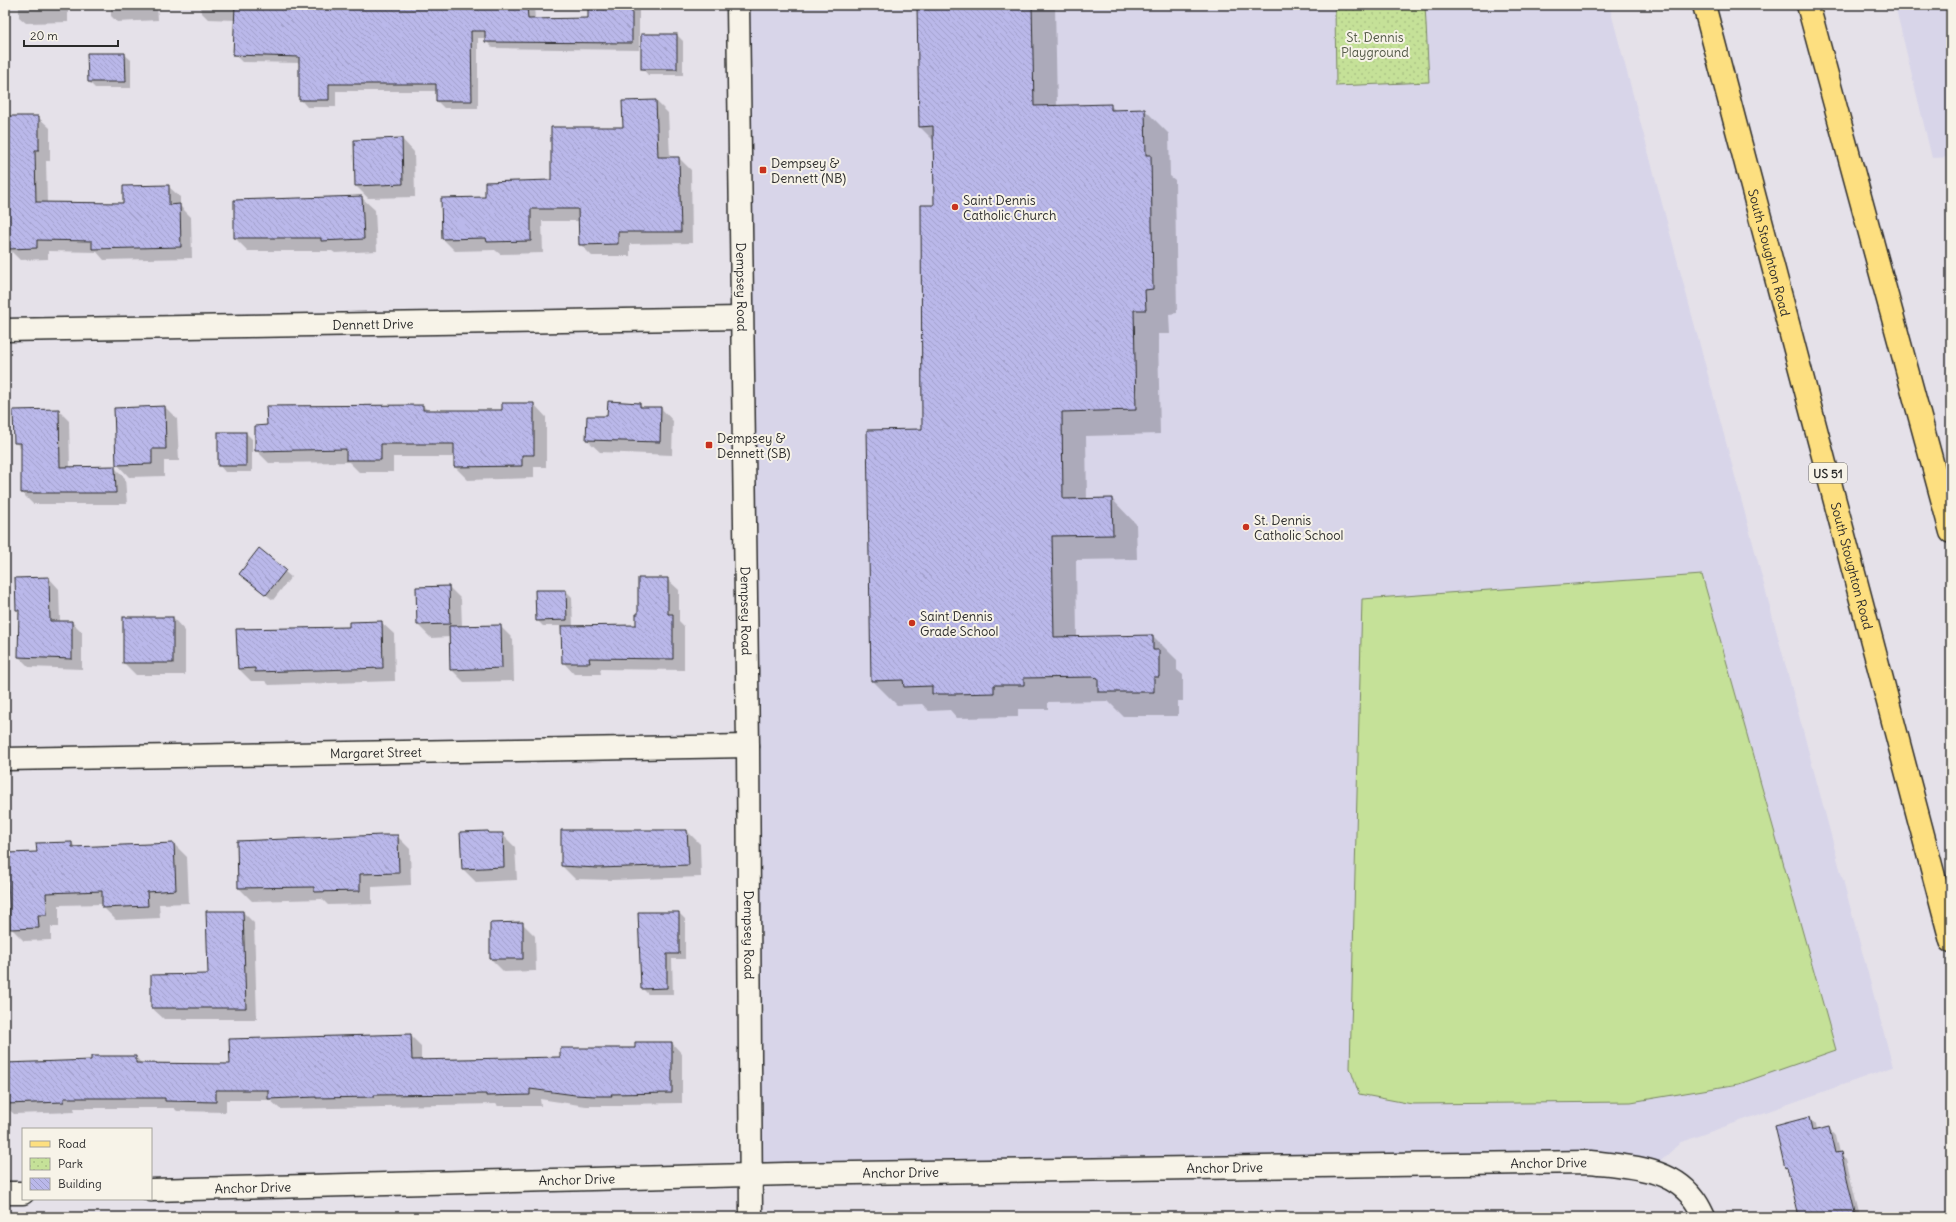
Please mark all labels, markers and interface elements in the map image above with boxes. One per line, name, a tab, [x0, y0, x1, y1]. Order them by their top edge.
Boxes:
scale bar	[24, 22, 118, 48]
text: 20 m	[30, 28, 58, 43]
park label: St. Dennis Playground	[1341, 29, 1409, 61]
place label: Dempsey & Dennett (NB)	[771, 155, 846, 187]
marker: Dempsey & Dennett (NB)	[758, 165, 768, 175]
street label: South Stoughton Road	[1744, 187, 1794, 318]
place label: Saint Dennis Catholic Church	[963, 192, 1057, 224]
marker: Saint Dennis Catholic Church	[950, 202, 960, 212]
street label: Dempsey Road	[733, 242, 751, 332]
street label: Dennett Drive	[332, 315, 414, 333]
place label: Dempsey & Dennett (SB)	[717, 430, 791, 462]
marker: Dempsey & Dennett (SB)	[704, 440, 714, 450]
road number: US 51	[1809, 463, 1847, 483]
street label: South Stoughton Road	[1827, 500, 1877, 632]
place label: St. Dennis Catholic School	[1254, 512, 1343, 544]
marker: St. Dennis Catholic School	[1241, 522, 1251, 532]
street label: Dempsey Road	[737, 566, 755, 656]
place label: Saint Dennis Grade School	[920, 608, 998, 640]
marker: Saint Dennis Grade School	[907, 618, 917, 628]
street label: Margaret Street	[330, 743, 423, 762]
street label: Dempsey Road	[740, 890, 758, 980]
legend	[22, 1128, 152, 1200]
text: Road	[58, 1136, 86, 1151]
street label: Anchor Drive	[1510, 1154, 1587, 1172]
text: Park	[58, 1156, 83, 1171]
street label: Anchor Drive	[1186, 1158, 1263, 1177]
street label: Anchor Drive	[862, 1163, 939, 1181]
street label: Anchor Drive	[538, 1170, 615, 1189]
text: Building	[58, 1176, 102, 1191]
street label: Anchor Drive	[214, 1178, 291, 1197]

